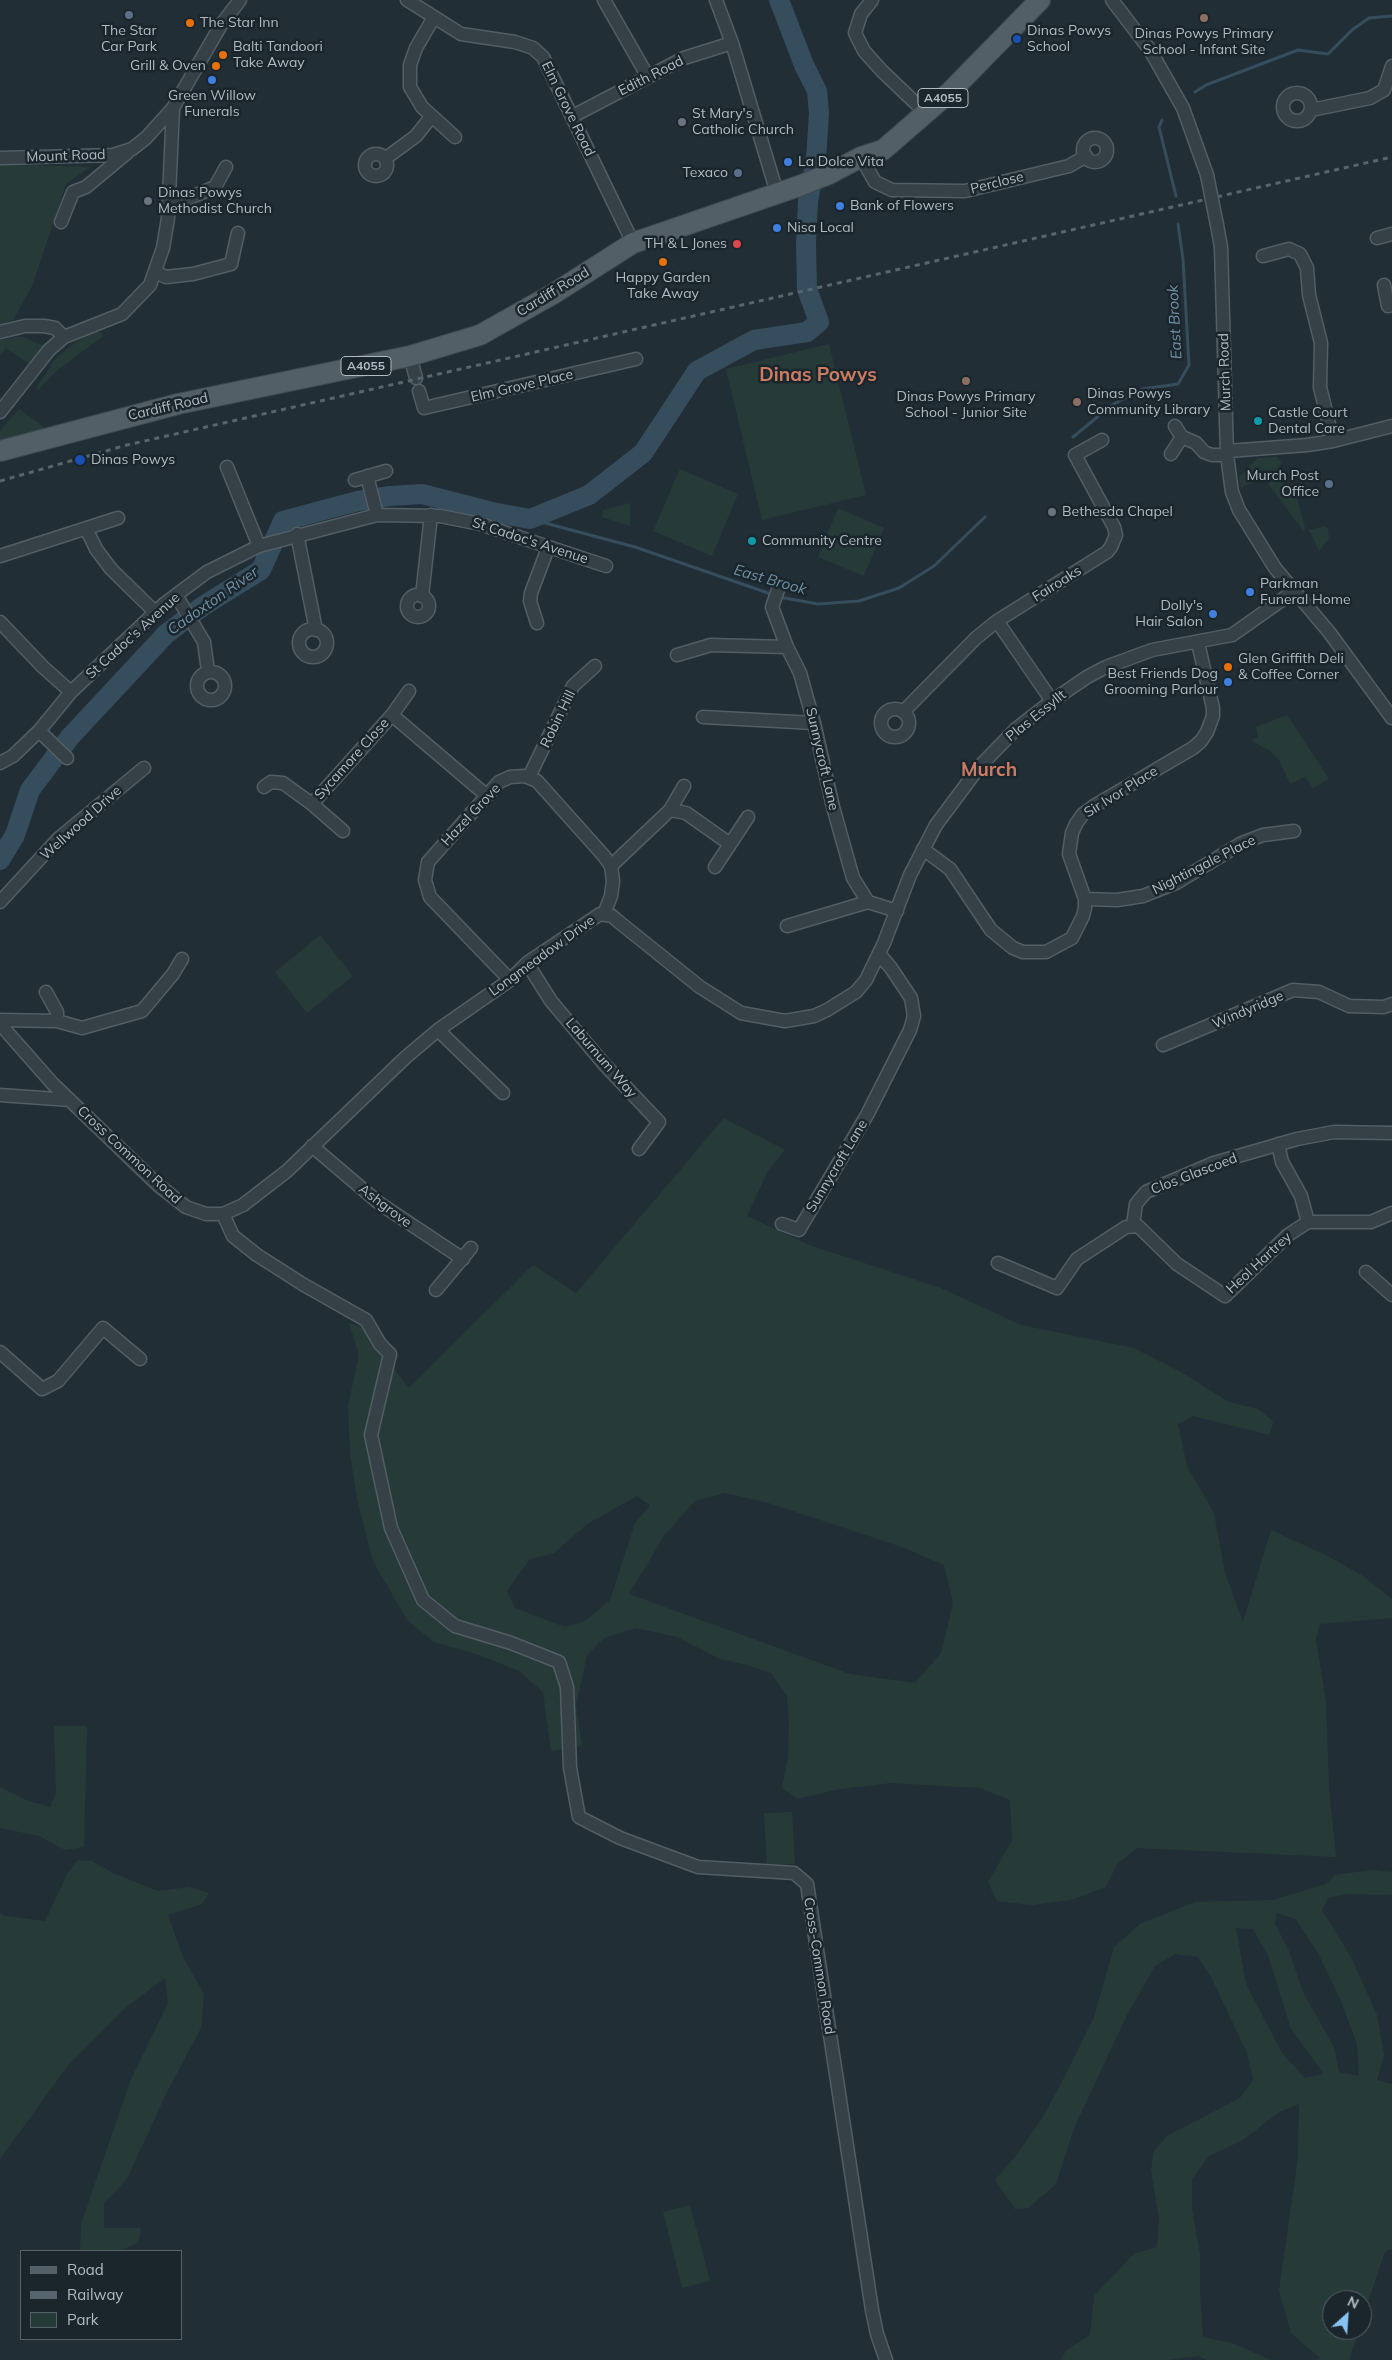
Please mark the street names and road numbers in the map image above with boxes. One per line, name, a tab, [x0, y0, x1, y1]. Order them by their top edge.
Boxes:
street label: Edith Road	[616, 52, 686, 100]
street label: Elm Grove Road	[538, 59, 598, 159]
road number: A4055	[918, 89, 968, 108]
street label: Mount Road	[26, 146, 106, 166]
street label: Perclose	[969, 168, 1025, 198]
street label: Cardiff Road	[514, 264, 592, 320]
street label: Murch Road	[1215, 333, 1235, 411]
road number: A4055	[341, 356, 391, 376]
street label: Elm Grove Place	[469, 366, 575, 406]
street label: Cardiff Road	[126, 390, 210, 424]
street label: St Cadoc's Avenue	[470, 514, 590, 568]
street label: Fairoaks	[1029, 562, 1085, 606]
street label: St Cadoc's Avenue	[83, 589, 183, 683]
street label: Plas Essyllt	[1003, 687, 1069, 745]
street label: Robin Hill	[537, 688, 579, 750]
street label: Sunnycroft Lane	[802, 706, 842, 812]
street label: Sycamore Close	[311, 715, 393, 803]
street label: Sir Ivor Place	[1081, 763, 1161, 821]
street label: Hazel Grove	[438, 780, 504, 850]
street label: Wellwood Drive	[37, 782, 125, 864]
street label: Nightingale Place	[1150, 832, 1258, 898]
street label: Longmeadow Drive	[486, 912, 598, 1000]
street label: Windyridge	[1210, 987, 1286, 1033]
street label: Laburnum Way	[562, 1015, 640, 1101]
street label: Cross Common Road	[74, 1103, 184, 1207]
street label: Sunnycroft Lane	[803, 1117, 871, 1215]
street label: Clos Glascoed	[1148, 1150, 1240, 1198]
street label: Ashgrove	[355, 1181, 415, 1231]
street label: Heol Hartrey	[1223, 1229, 1295, 1297]
street label: Cross-Common Road	[800, 1896, 838, 2036]

